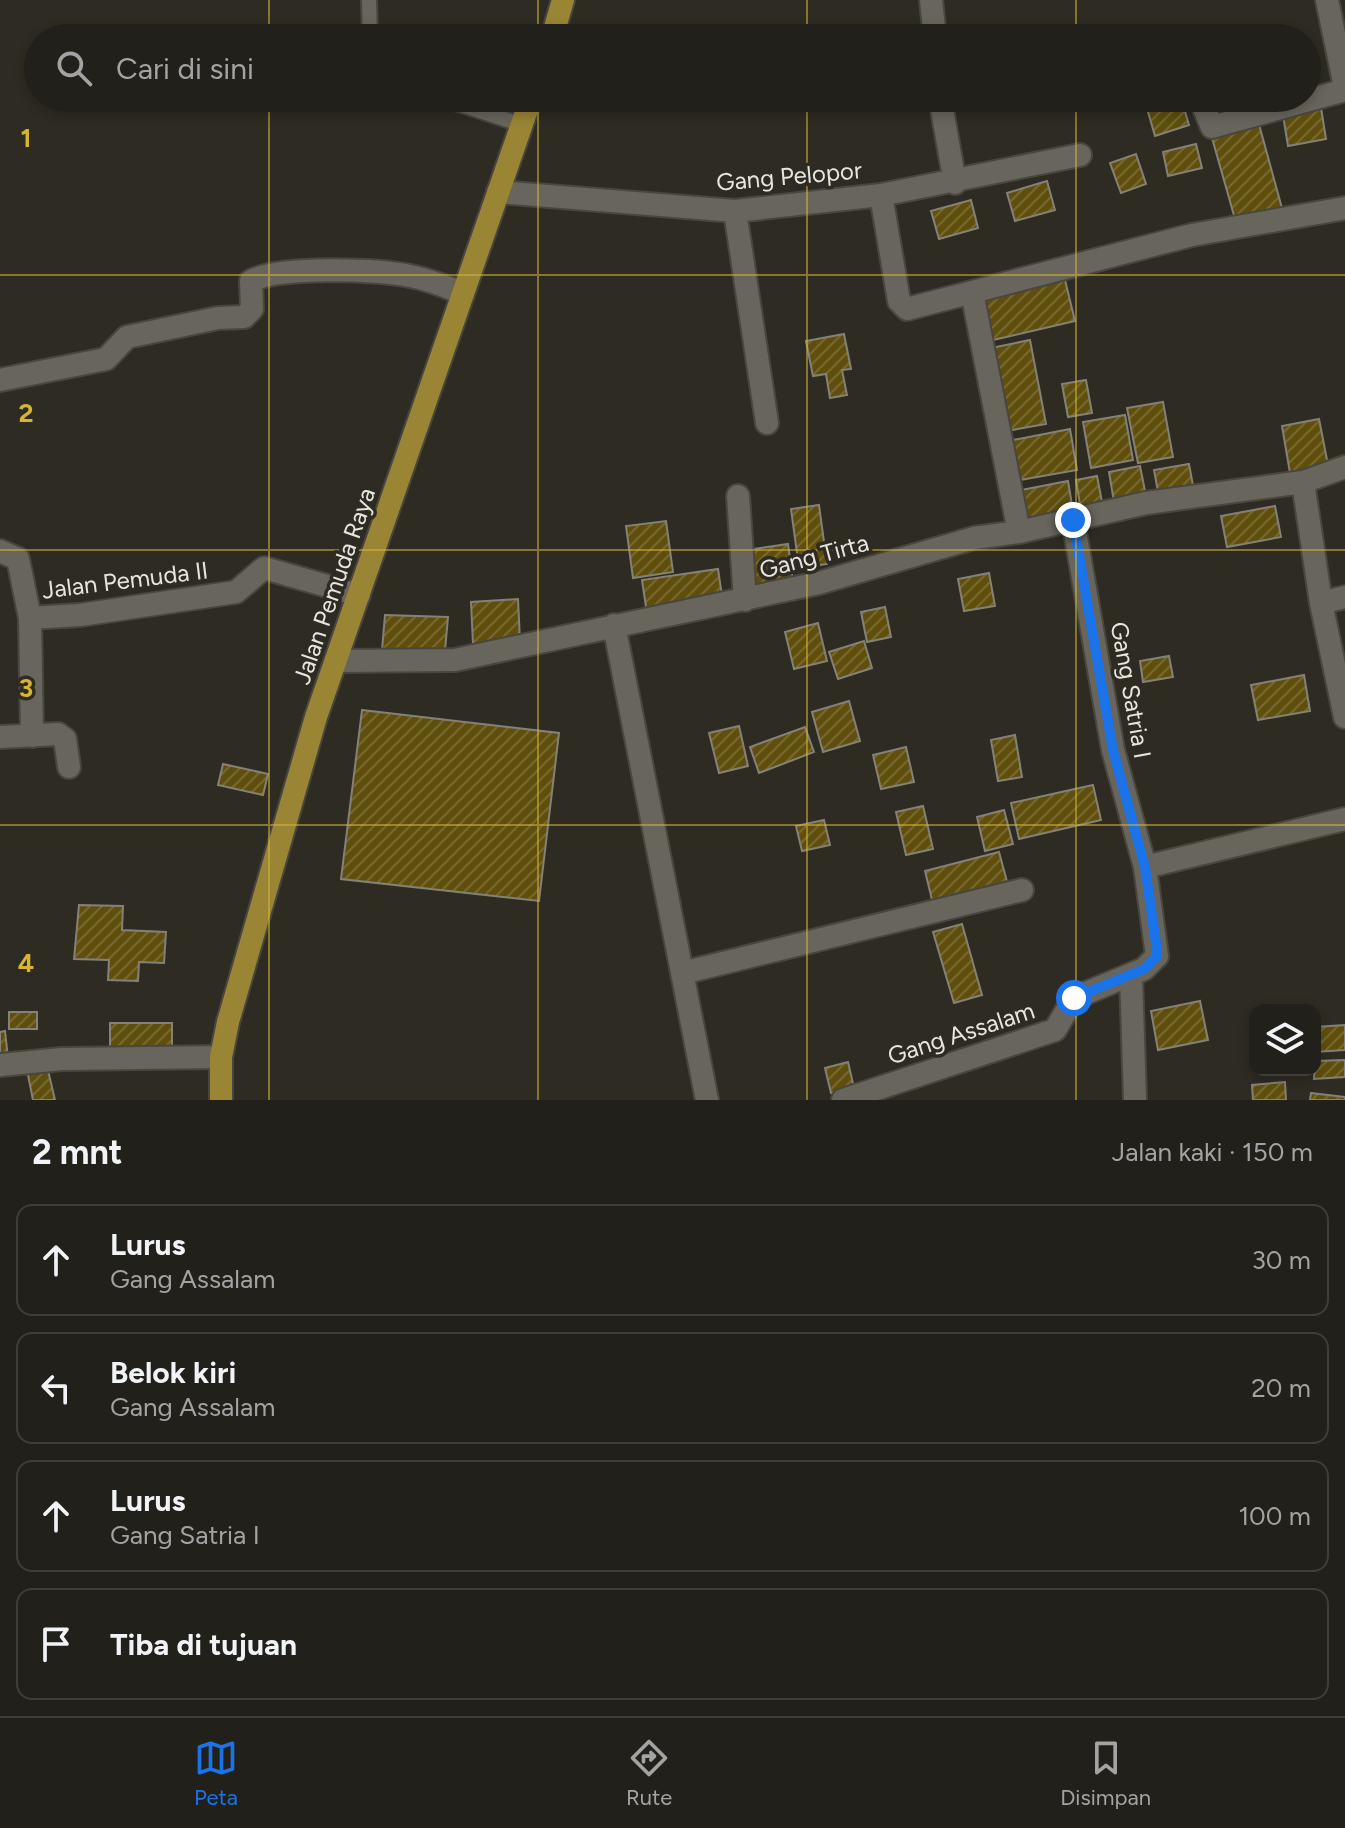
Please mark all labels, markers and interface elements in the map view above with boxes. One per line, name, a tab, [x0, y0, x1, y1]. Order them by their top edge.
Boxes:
search box	[24, 24, 1321, 112]
icon: search	[52, 46, 96, 90]
text: Cari di sini	[116, 50, 254, 87]
text: 1	[21, 122, 31, 154]
street label: Gang Pelopor	[715, 155, 863, 197]
text: 2	[18, 397, 34, 429]
street label: Jalan Pemuda Raya	[287, 484, 381, 688]
route end	[1055, 502, 1091, 538]
street label: Gang Tirta	[756, 527, 872, 585]
street label: Jalan Pemuda II	[40, 555, 210, 605]
street label: Gang Satria I	[1105, 619, 1157, 761]
text: 3	[19, 672, 33, 704]
text: 4	[18, 947, 34, 979]
route start	[1056, 980, 1092, 1016]
street label: Gang Assalam	[884, 996, 1038, 1070]
map controls	[1249, 1004, 1321, 1076]
button: layers	[1249, 1004, 1321, 1076]
text: 2 mnt	[32, 1132, 122, 1173]
text: Jalan kaki · 150 m	[1112, 1136, 1313, 1168]
text: Lurus	[110, 1226, 186, 1263]
icon: ahead	[34, 1238, 78, 1282]
text: 30 m	[1252, 1244, 1311, 1276]
text: Gang Assalam	[110, 1263, 275, 1295]
text: Belok kiri	[110, 1354, 236, 1391]
icon: left	[34, 1366, 78, 1410]
text: 20 m	[1251, 1372, 1311, 1404]
text: Gang Assalam	[110, 1391, 275, 1423]
text: Lurus	[110, 1482, 186, 1519]
icon: ahead	[34, 1494, 78, 1538]
text: 100 m	[1238, 1500, 1311, 1532]
text: Gang Satria I	[110, 1519, 260, 1551]
icon: arrive	[34, 1622, 78, 1666]
text: Tiba di tujuan	[110, 1626, 297, 1663]
tab: Peta	[194, 1736, 238, 1811]
tab: Rute	[626, 1736, 672, 1811]
tab: Disimpan	[1060, 1736, 1151, 1811]

